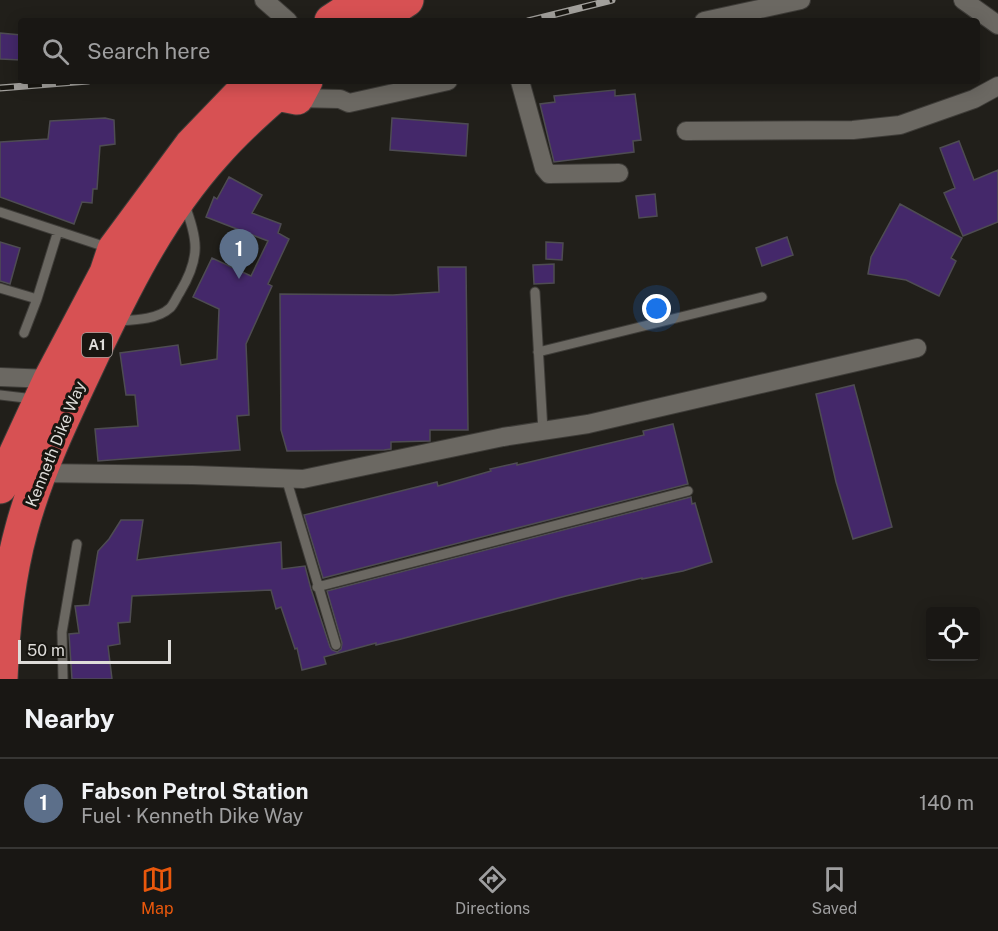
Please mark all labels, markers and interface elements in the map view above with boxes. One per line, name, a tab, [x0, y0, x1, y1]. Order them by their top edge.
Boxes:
search box	[18, 18, 980, 84]
icon: search	[39, 35, 72, 68]
text: Search here	[87, 38, 211, 64]
pin: 1	[220, 230, 258, 279]
your location	[642, 294, 671, 323]
road number: A1	[82, 333, 112, 357]
street label: Kenneth Dike Way	[22, 378, 90, 510]
map controls	[926, 607, 980, 661]
button: locate	[926, 607, 980, 661]
scale bar	[18, 637, 171, 664]
text: 50 m	[27, 641, 65, 660]
text: Nearby	[24, 703, 114, 734]
text: Fabson Petrol Station	[81, 778, 309, 804]
text: 1	[39, 791, 48, 815]
text: 140 m	[919, 791, 974, 815]
text: Fuel · Kenneth Dike Way	[81, 804, 303, 828]
tab: Map	[141, 863, 174, 918]
tab: Directions	[455, 863, 530, 918]
tab: Saved	[812, 863, 857, 918]

